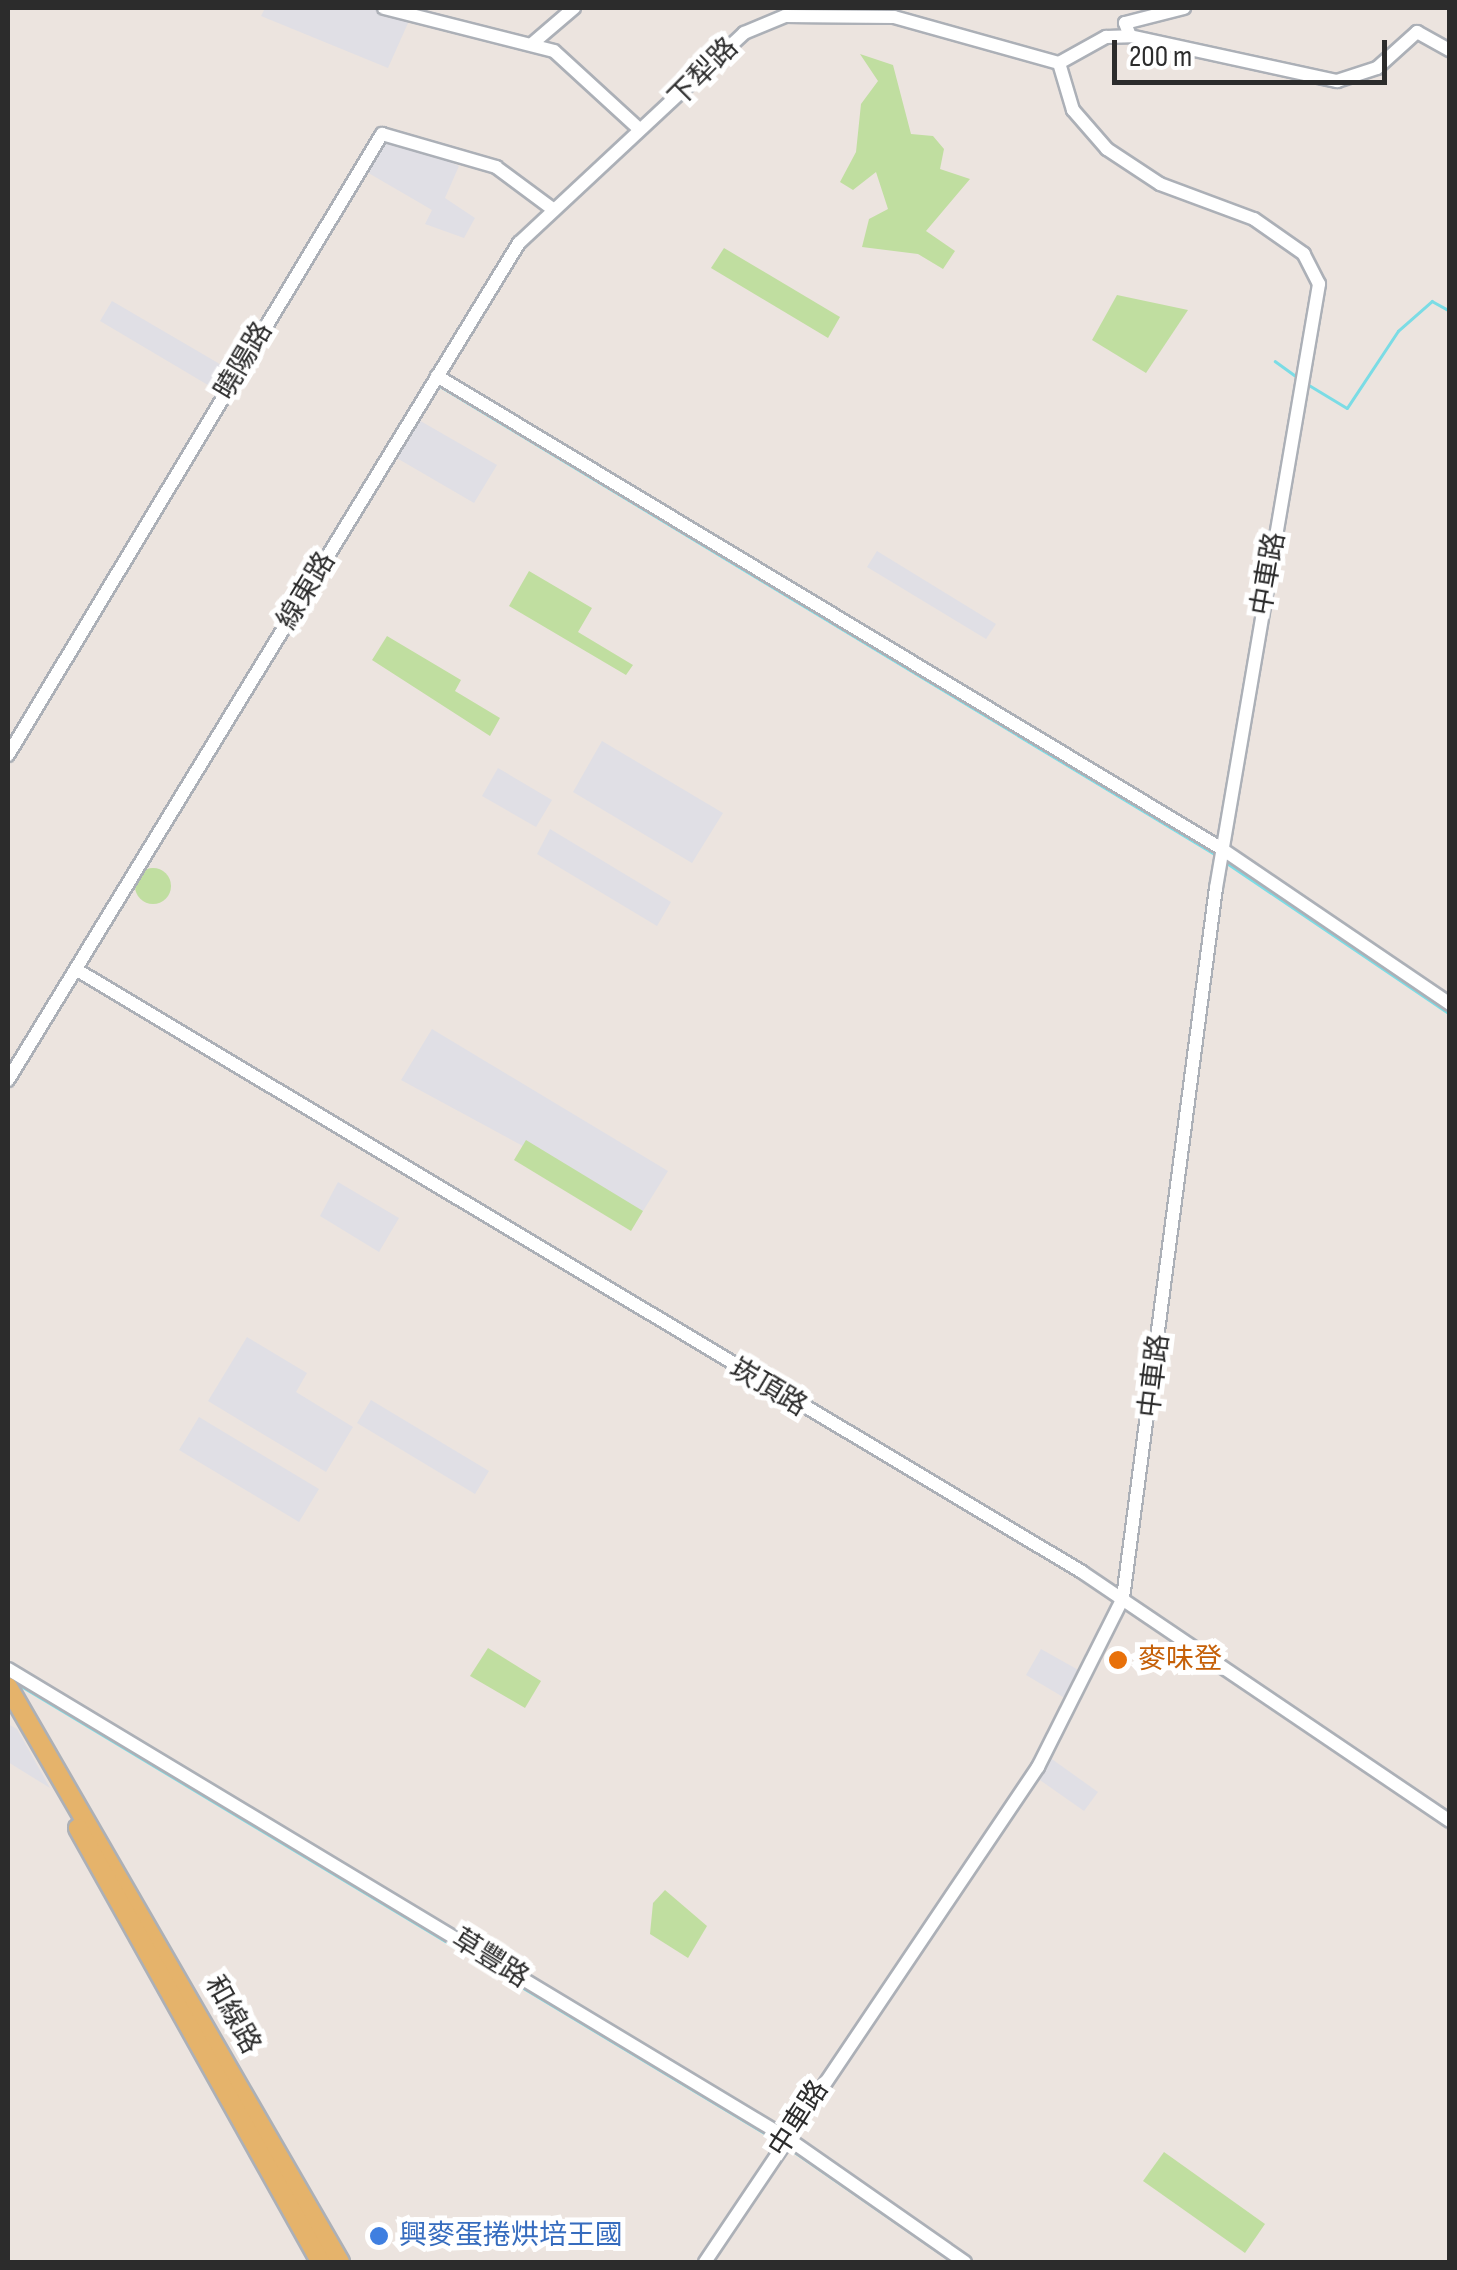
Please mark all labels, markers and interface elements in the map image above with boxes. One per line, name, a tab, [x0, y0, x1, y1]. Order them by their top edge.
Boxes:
scale bar	[1117, 20, 1392, 82]
street label: 下犁路	[662, 31, 746, 115]
text: 200 m	[1129, 39, 1192, 75]
street label: 曉陽路	[208, 316, 280, 406]
street label: 中車路	[1245, 530, 1293, 618]
street label: 線東路	[271, 546, 343, 636]
street label: 中車路	[1133, 1332, 1177, 1420]
street label: 崁頂路	[723, 1352, 813, 1424]
place label: 麥味登	[1138, 1643, 1222, 1677]
marker: 麥味登	[1107, 1649, 1129, 1671]
street label: 草豐路	[445, 1922, 535, 1996]
street label: 和線路	[197, 1970, 267, 2060]
street label: 中車路	[762, 2075, 836, 2163]
place label: 興麥蛋捲烘培王國	[399, 2219, 623, 2253]
marker: 興麥蛋捲烘培王國	[368, 2225, 390, 2247]

